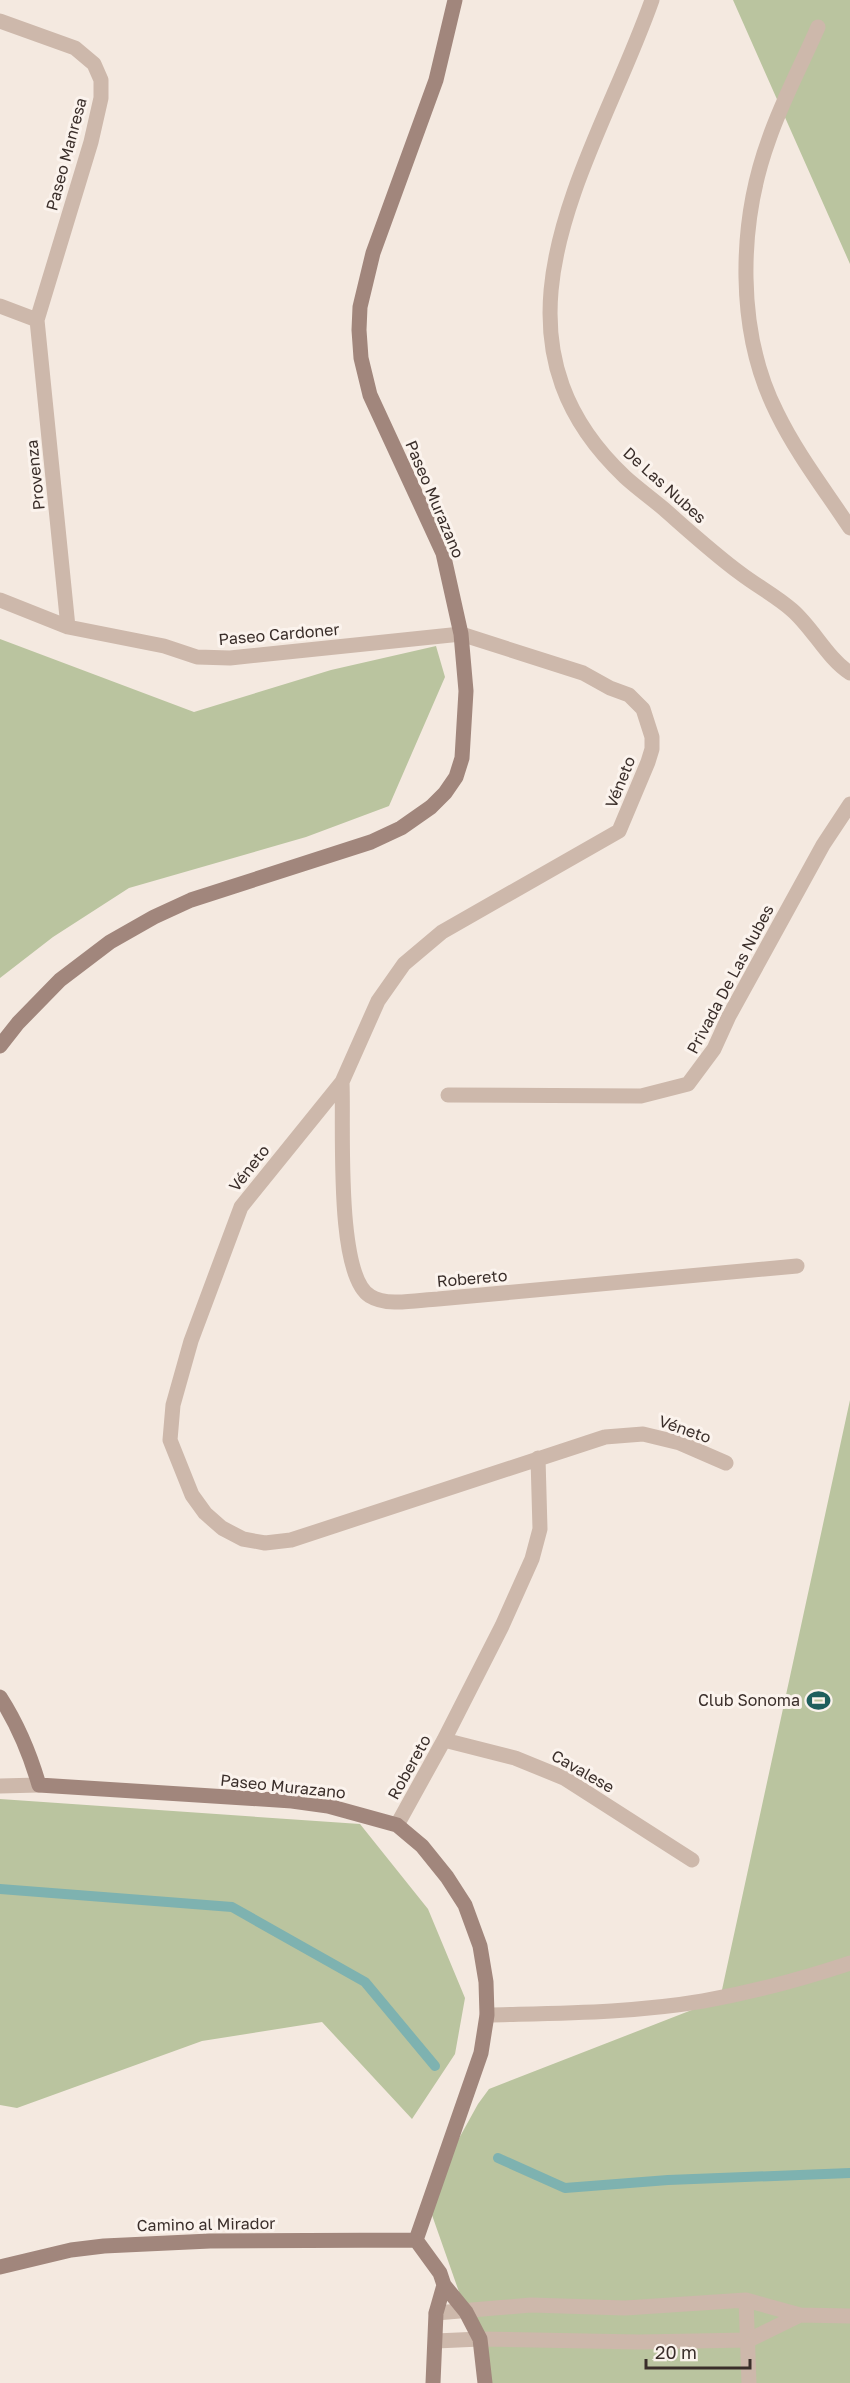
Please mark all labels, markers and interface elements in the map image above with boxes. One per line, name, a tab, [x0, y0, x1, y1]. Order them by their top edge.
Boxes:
street label: Paseo Manresa	[41, 95, 91, 213]
street label: Paseo Murazano	[401, 437, 469, 561]
street label: Provenza	[21, 439, 49, 511]
street label: De Las Nubes	[619, 443, 711, 527]
street label: Paseo Cardoner	[218, 619, 340, 649]
street label: Véneto	[601, 753, 639, 811]
street label: Privada De Las Nubes	[682, 901, 778, 1057]
street label: Véneto	[224, 1140, 274, 1196]
street label: Robereto	[436, 1265, 508, 1291]
street label: Véneto	[656, 1411, 714, 1447]
sports icon: Club Sonoma	[805, 1687, 831, 1713]
place label: Club Sonoma	[698, 1690, 800, 1710]
street label: Robereto	[383, 1731, 435, 1803]
street label: Cavalese	[548, 1745, 618, 1797]
street label: Paseo Murazano	[219, 1769, 347, 1803]
street label: Camino al Mirador	[136, 2213, 276, 2235]
scale bar	[646, 2332, 750, 2370]
text: 20 m	[655, 2341, 697, 2363]

